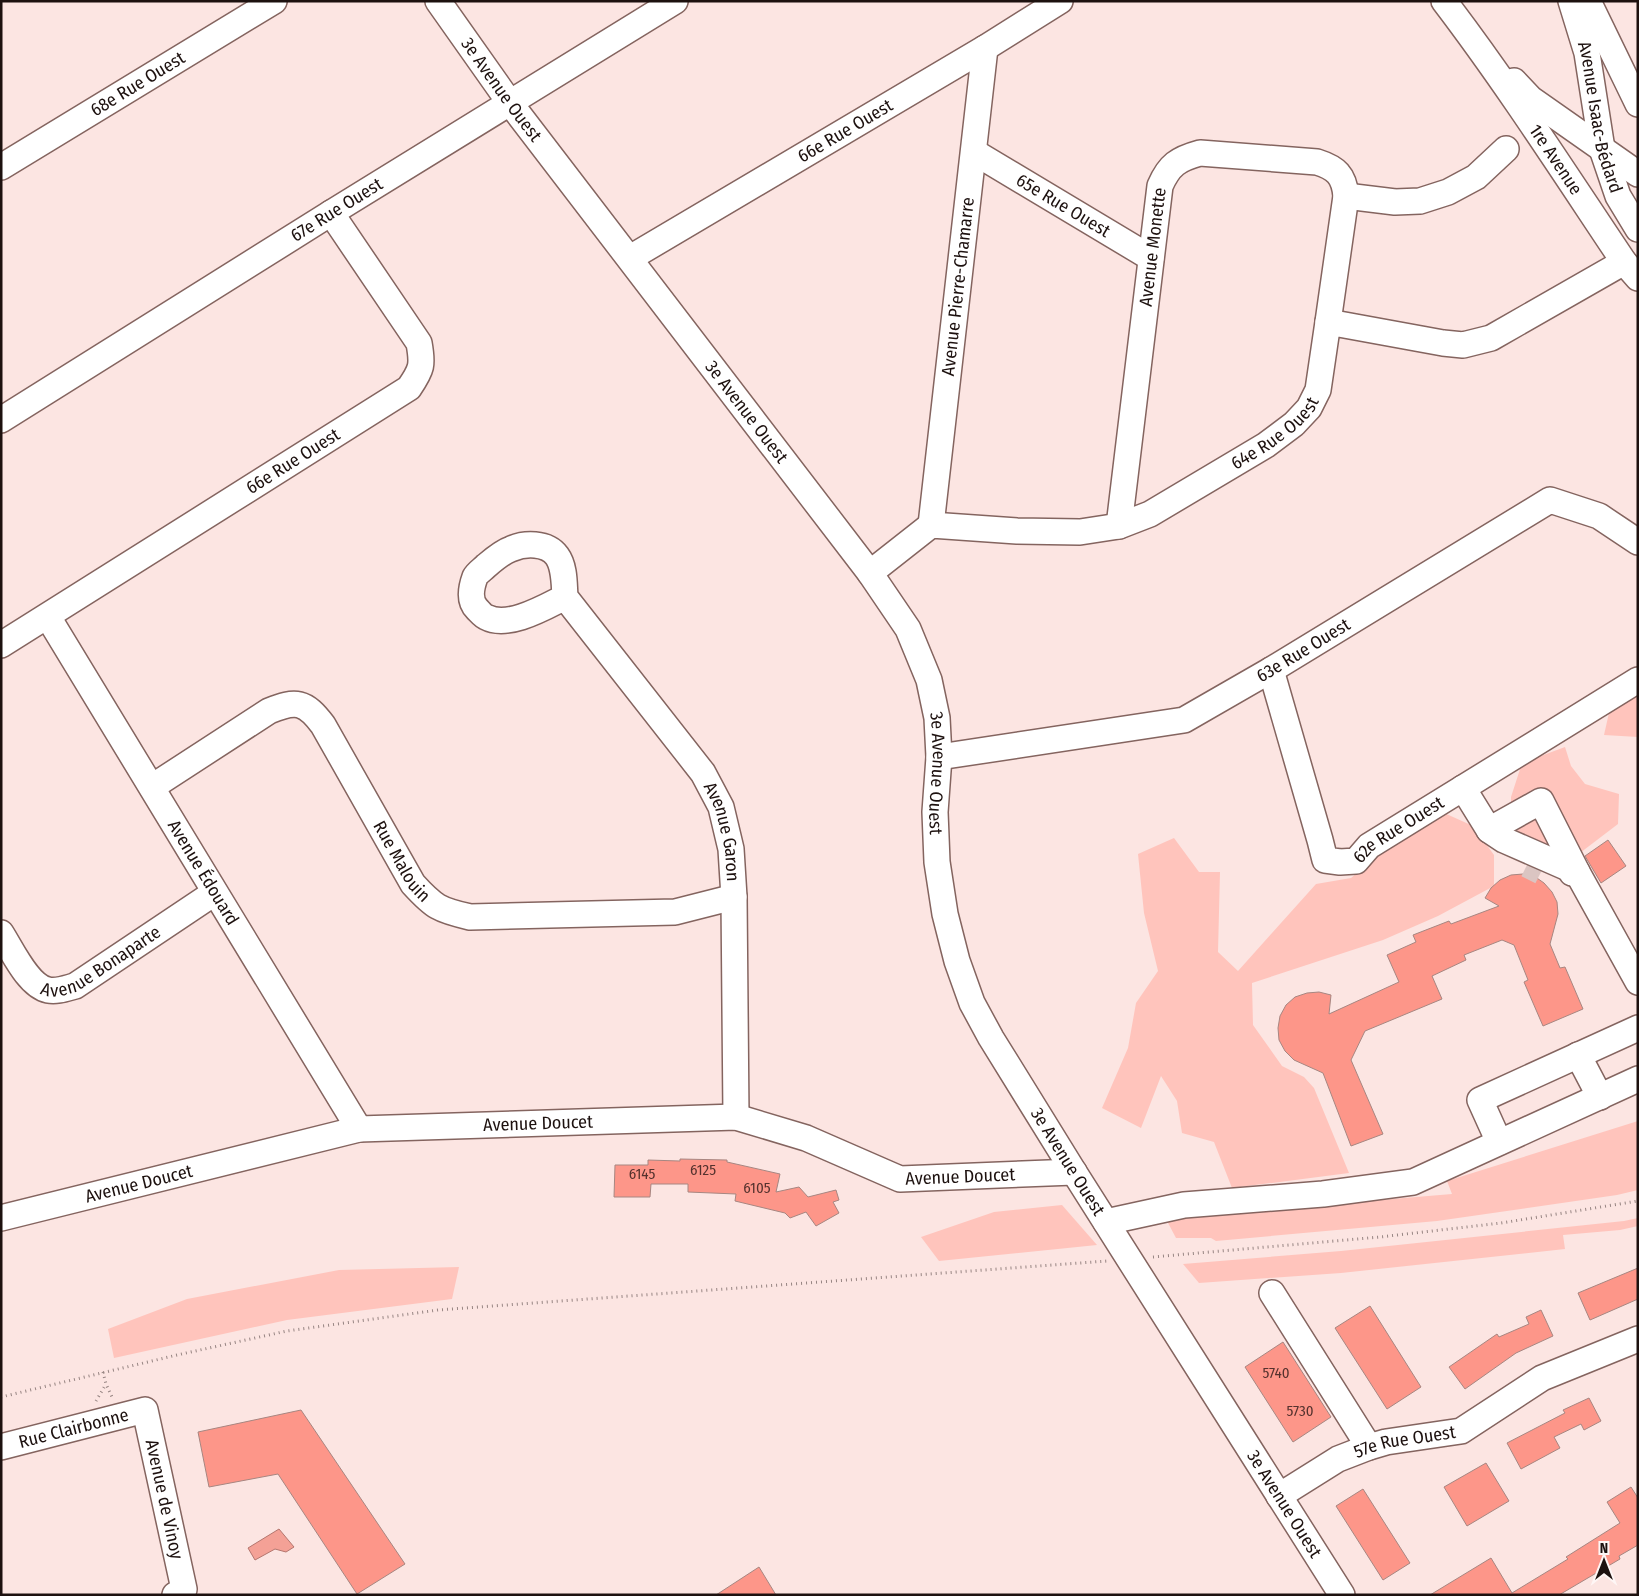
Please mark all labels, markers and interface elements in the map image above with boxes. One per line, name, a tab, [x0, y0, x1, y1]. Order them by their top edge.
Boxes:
street label: 3e Avenue Ouest	[456, 34, 547, 146]
street label: Avenue Isaac-Bédard	[1573, 39, 1627, 196]
street label: 68e Rue Ouest	[86, 47, 189, 121]
street label: 66e Rue Ouest	[794, 94, 897, 167]
street label: 1re Avenue	[1524, 120, 1587, 199]
street label: 65e Rue Ouest	[1012, 169, 1114, 242]
street label: 67e Rue Ouest	[287, 173, 387, 247]
street label: Avenue Monette	[1135, 186, 1171, 308]
street label: Avenue Pierre-Chamarre	[937, 196, 979, 377]
street label: 3e Avenue Ouest	[701, 356, 793, 467]
street label: 64e Rue Ouest	[1227, 393, 1324, 474]
street label: 66e Rue Ouest	[242, 423, 344, 499]
street label: 63e Rue Ouest	[1253, 613, 1354, 687]
street label: 3e Avenue Ouest	[924, 710, 950, 835]
street label: Avenue Garon	[699, 778, 744, 882]
street label: 62e Rue Ouest	[1348, 791, 1448, 868]
street label: Avenue Édouard	[163, 816, 244, 929]
street label: Rue Malouin	[368, 817, 435, 907]
street label: Avenue Bonaparte	[38, 921, 165, 1002]
street label: 3e Avenue Ouest	[1026, 1104, 1110, 1220]
street label: Avenue Doucet	[483, 1111, 593, 1136]
street label: Avenue Doucet	[83, 1160, 195, 1208]
house number: 6125	[690, 1161, 716, 1179]
street label: Avenue Doucet	[905, 1163, 1016, 1190]
house number: 6145	[629, 1165, 655, 1183]
house number: 6105	[743, 1179, 771, 1197]
house number: 5740	[1262, 1364, 1290, 1382]
house number: 5730	[1286, 1402, 1314, 1420]
street label: Rue Clairbonne	[16, 1404, 131, 1453]
street label: 57e Rue Ouest	[1351, 1421, 1457, 1463]
street label: Avenue de Vinoy	[141, 1437, 188, 1561]
street label: 3e Avenue Ouest	[1242, 1446, 1327, 1562]
north arrow	[1579, 1536, 1629, 1586]
text: N	[1600, 1540, 1608, 1557]

